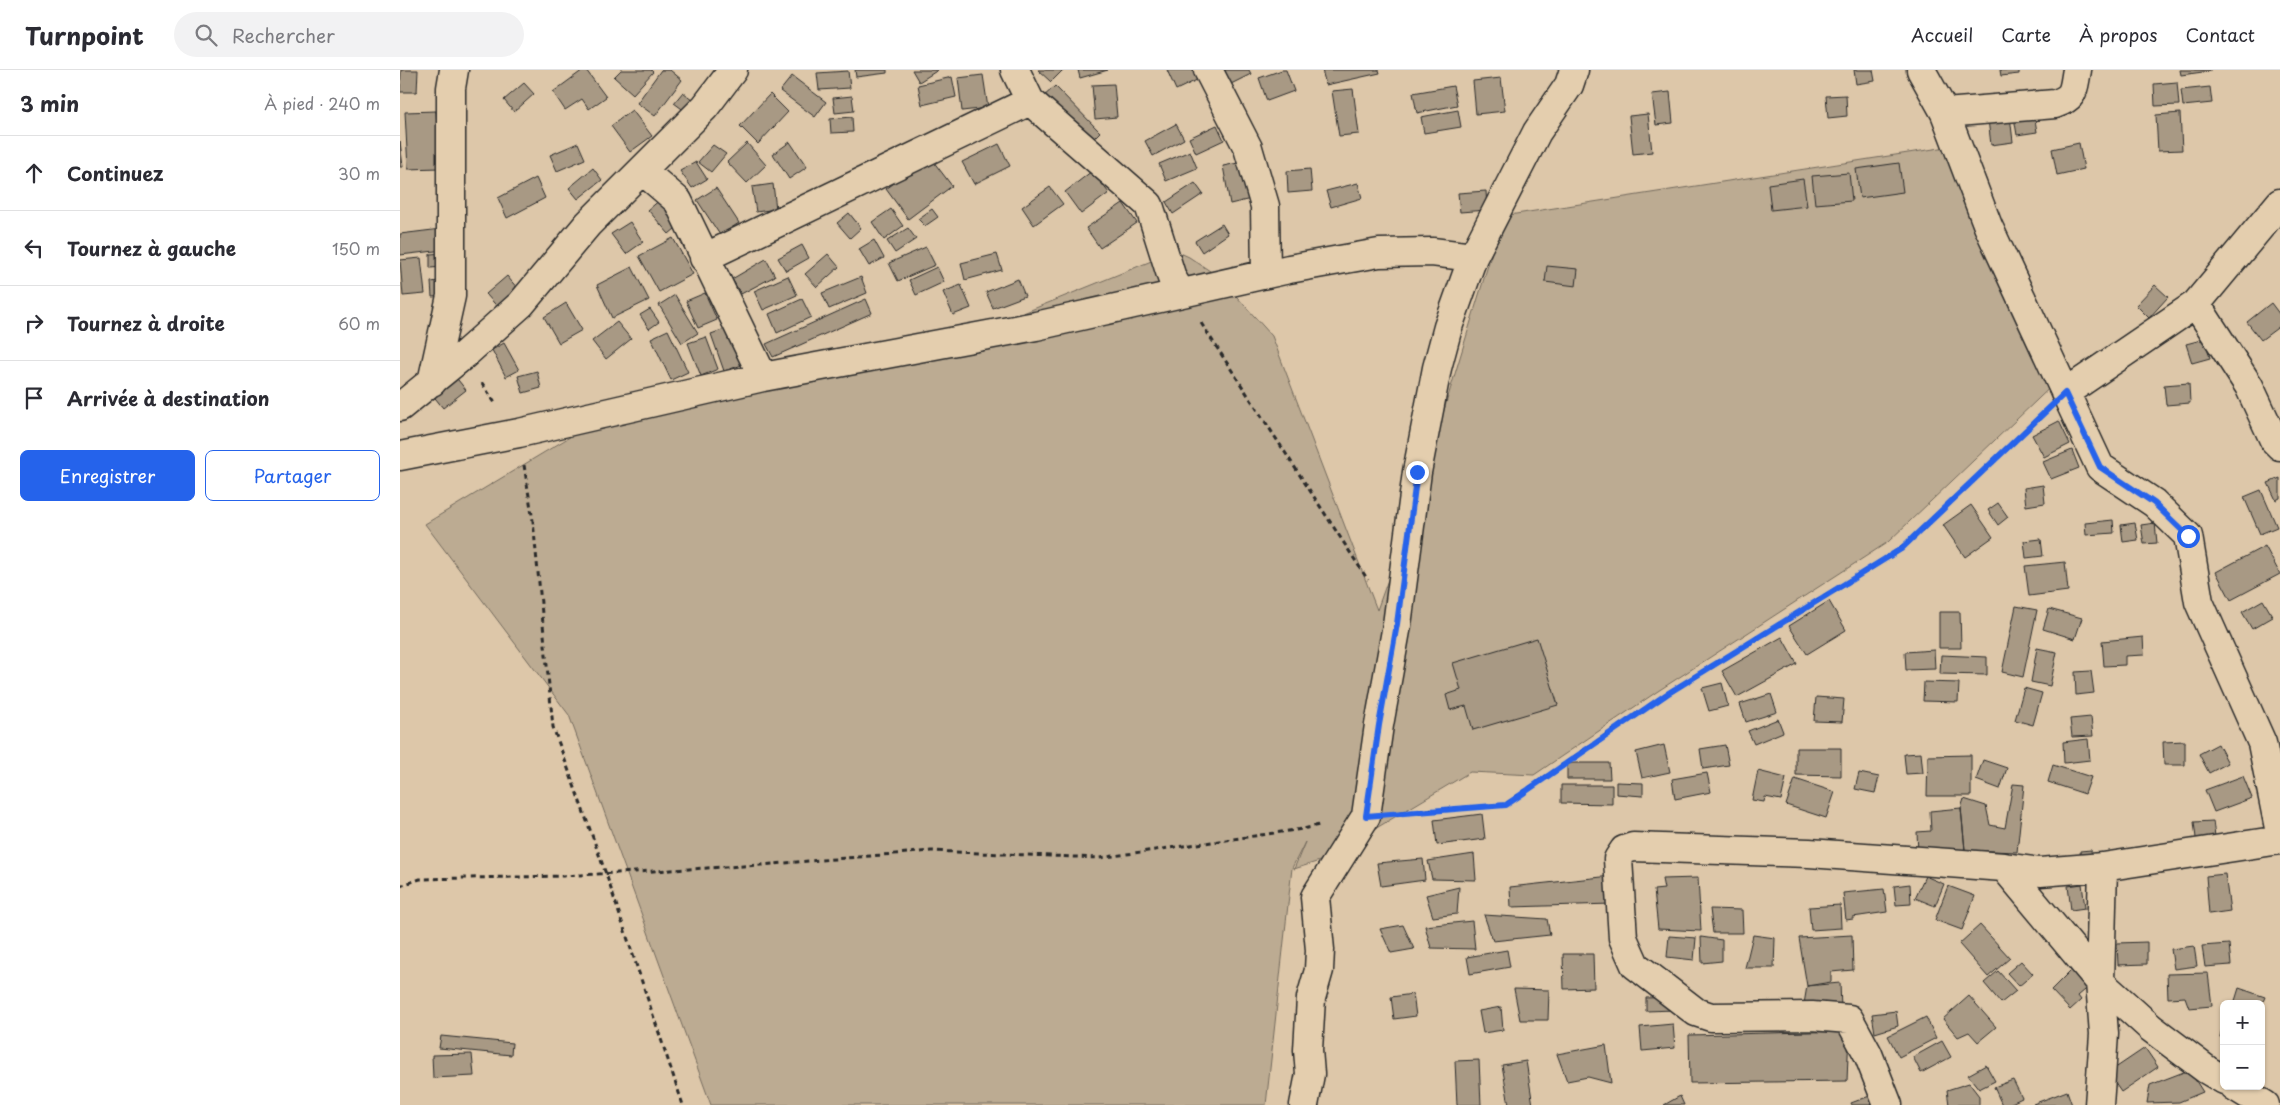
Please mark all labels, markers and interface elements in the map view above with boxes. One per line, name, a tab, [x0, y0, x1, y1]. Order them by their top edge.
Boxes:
search box	[174, 12, 524, 57]
text: Turnpoint	[25, 17, 144, 53]
icon: search	[192, 21, 220, 49]
text: Rechercher	[232, 21, 335, 49]
text: Accueil	[1911, 21, 1973, 48]
text: Carte	[2001, 21, 2051, 48]
text: À propos	[2079, 21, 2157, 48]
text: Contact	[2185, 21, 2255, 48]
text: 3 min	[20, 87, 79, 119]
text: À pied · 240 m	[264, 91, 380, 115]
icon: ahead	[20, 159, 48, 187]
text: Continuez	[67, 159, 164, 187]
text: 30 m	[338, 161, 380, 185]
icon: left	[20, 234, 48, 262]
text: Tournez à gauche	[67, 234, 236, 262]
text: 150 m	[332, 236, 380, 260]
icon: right	[20, 309, 48, 337]
text: Tournez à droite	[67, 309, 225, 337]
text: 60 m	[338, 311, 380, 335]
icon: arrive	[20, 384, 48, 412]
text: Arrivée à destination	[67, 384, 270, 412]
button: Enregistrer	[20, 450, 195, 501]
button: Partager	[205, 450, 380, 501]
route end	[1406, 461, 1429, 484]
route start	[2177, 525, 2200, 548]
map controls	[2220, 1000, 2265, 1090]
button: +	[2220, 1000, 2265, 1045]
button: −	[2220, 1045, 2265, 1090]

